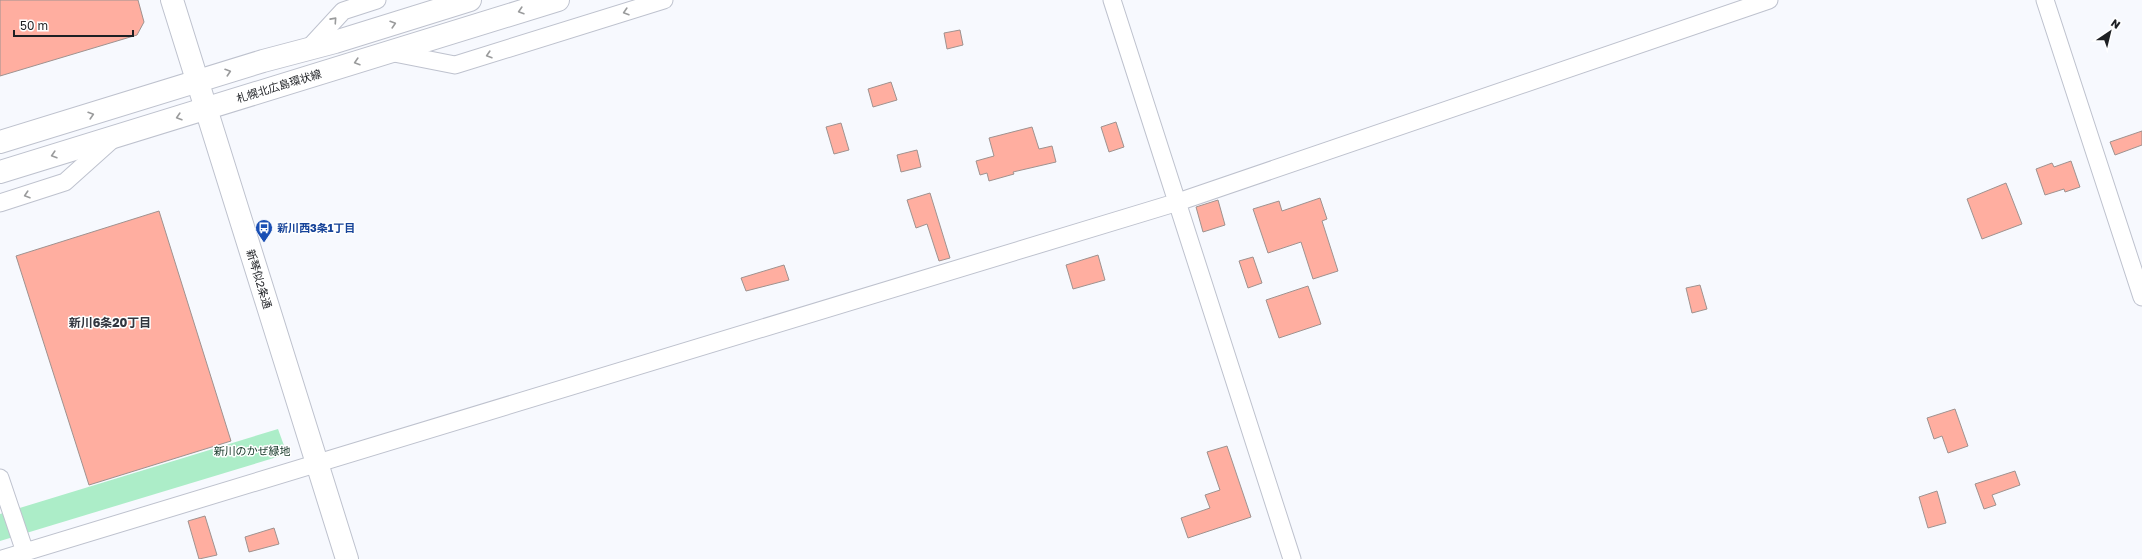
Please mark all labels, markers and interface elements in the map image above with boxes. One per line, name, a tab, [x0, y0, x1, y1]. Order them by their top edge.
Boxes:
one-way arrow	[518, 6, 525, 15]
one-way arrow	[623, 7, 630, 16]
scale bar	[14, 12, 133, 38]
north arrow	[2090, 12, 2130, 52]
text: N	[2109, 16, 2123, 31]
text: 50 m	[20, 18, 48, 33]
one-way arrow	[329, 18, 336, 25]
one-way arrow	[390, 20, 397, 29]
one-way arrow	[486, 50, 493, 58]
one-way arrow	[353, 57, 360, 66]
street label: 札幌北広島環状線	[235, 66, 323, 105]
one-way arrow	[225, 68, 232, 77]
one-way arrow	[87, 111, 94, 120]
one-way arrow	[175, 112, 182, 121]
one-way arrow	[51, 150, 58, 159]
one-way arrow	[23, 190, 30, 199]
bus stop icon: 新川西3条1丁目	[254, 218, 274, 243]
place label: 新川西3条1丁目	[277, 221, 355, 234]
street label: 新琴似2条通	[244, 248, 275, 310]
district label: 新川6条20丁目	[69, 315, 151, 330]
park label: 新川のかぜ緑地	[214, 444, 291, 457]

